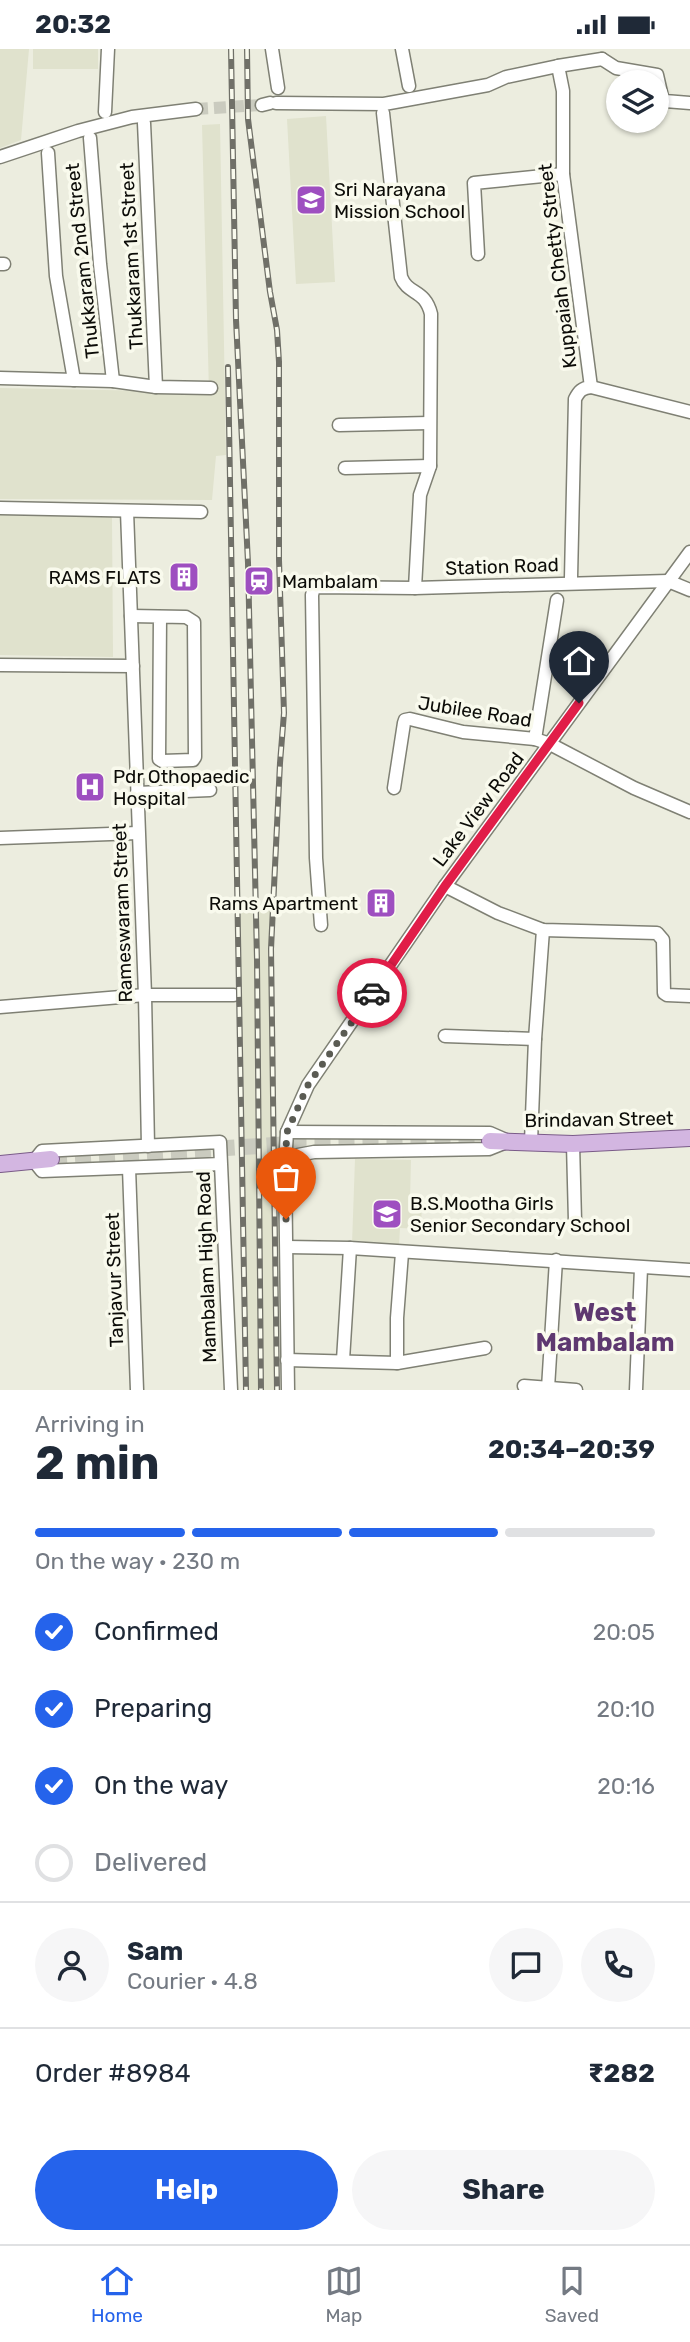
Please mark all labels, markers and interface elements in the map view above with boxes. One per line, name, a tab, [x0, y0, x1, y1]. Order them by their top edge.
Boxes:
text: 20:32	[35, 9, 111, 40]
map controls	[606, 70, 669, 133]
button: layers	[606, 70, 669, 133]
street label: Thukkaram 1st Street	[115, 161, 148, 350]
street label: Thukkaram 2nd Street	[61, 162, 104, 360]
street label: Kuppaiah Chetty Street	[533, 162, 581, 370]
place label: Sri Narayana Mission School	[334, 178, 465, 223]
school or university icon: Sri Narayana Mission School	[294, 183, 328, 217]
street label: Station Road	[445, 553, 559, 580]
building icon: RAMS FLATS	[167, 560, 201, 594]
station icon: Mambalam	[242, 564, 276, 598]
place label: RAMS FLATS	[48, 566, 161, 589]
place label: Mambalam	[282, 570, 378, 593]
pin	[549, 631, 609, 703]
icon: home	[560, 642, 598, 680]
street label: Jubilee Road	[416, 691, 533, 732]
street label: Lake View Road	[428, 748, 529, 871]
place label: Pdr Othopaedic Hospital	[113, 765, 249, 810]
hospital icon: Pdr Othopaedic Hospital	[73, 770, 107, 804]
street label: Rameswaram Street	[108, 822, 137, 1003]
building icon: Rams Apartment	[364, 886, 398, 920]
place label: Rams Apartment	[209, 892, 359, 915]
courier	[337, 958, 407, 1028]
icon: car	[353, 974, 391, 1012]
street label: Brindavan Street	[524, 1107, 674, 1132]
pin	[256, 1147, 316, 1219]
icon: bag	[267, 1158, 305, 1196]
street label: Mambalam High Road	[192, 1171, 221, 1363]
place label: B.S.Mootha Girls Senior Secondary School	[410, 1192, 630, 1237]
school or university icon: B.S.Mootha Girls Senior Secondary School	[370, 1197, 404, 1231]
street label: Tanjavur Street	[101, 1212, 128, 1348]
district label: West Mambalam	[535, 1297, 675, 1358]
text: Arriving in	[35, 1410, 145, 1438]
text: 20:34–20:39	[488, 1434, 655, 1465]
text: 2 min	[35, 1436, 160, 1491]
text: On the way · 230 m	[35, 1547, 240, 1575]
icon: check	[35, 1613, 73, 1651]
text: Confirmed	[94, 1616, 219, 1647]
text: 20:05	[593, 1618, 655, 1646]
icon: check	[35, 1690, 73, 1728]
text: Preparing	[94, 1693, 212, 1724]
text: 20:10	[597, 1695, 655, 1723]
icon: check	[35, 1767, 73, 1805]
text: On the way	[94, 1770, 228, 1801]
text: 20:16	[597, 1772, 655, 1800]
text: Delivered	[94, 1847, 207, 1878]
button: person	[35, 1928, 109, 2002]
button: chat	[489, 1928, 563, 2002]
button: phone	[581, 1928, 655, 2002]
text: Sam	[127, 1936, 183, 1967]
text: Courier · 4.8	[127, 1967, 258, 1995]
text: Order #8984	[35, 2058, 191, 2089]
text: ₹282	[588, 2058, 655, 2089]
button: Help	[35, 2150, 338, 2230]
button: Share	[352, 2150, 655, 2230]
tab: Home	[91, 2262, 143, 2327]
tab: Map	[325, 2262, 363, 2327]
tab: Saved	[545, 2262, 599, 2327]

